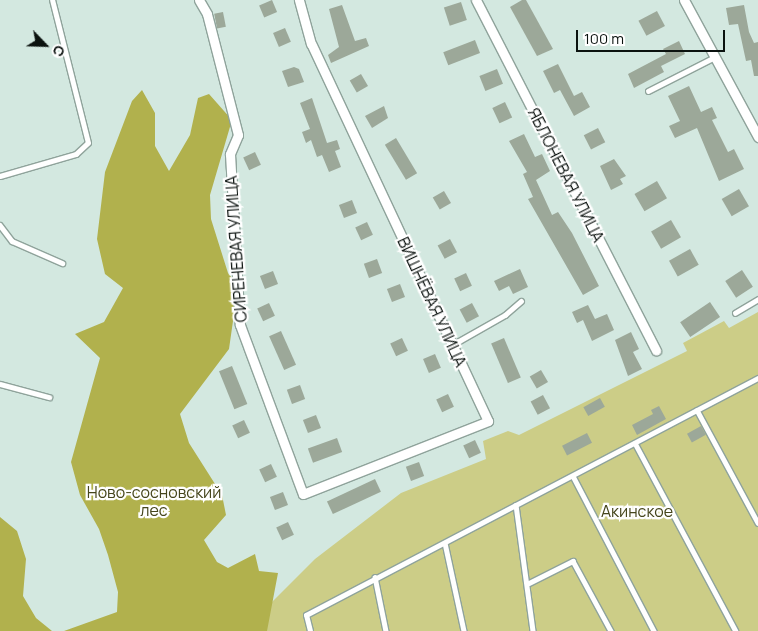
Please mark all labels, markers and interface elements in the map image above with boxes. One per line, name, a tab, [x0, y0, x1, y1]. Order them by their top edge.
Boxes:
north arrow	[20, 20, 70, 70]
scale bar	[578, 20, 727, 52]
text: 100 m	[584, 28, 624, 49]
text: С	[48, 43, 70, 60]
street label: ЯБЛОНЕВАЯ УЛИЦА	[524, 105, 608, 245]
street label: СИРЕНЕВАЯ УЛИЦА	[221, 175, 251, 323]
street label: ВИШНЁВАЯ УЛИЦА	[393, 234, 471, 370]
park label: Ново-сосновский лес	[87, 482, 221, 520]
park label: Акинское	[601, 501, 673, 521]

